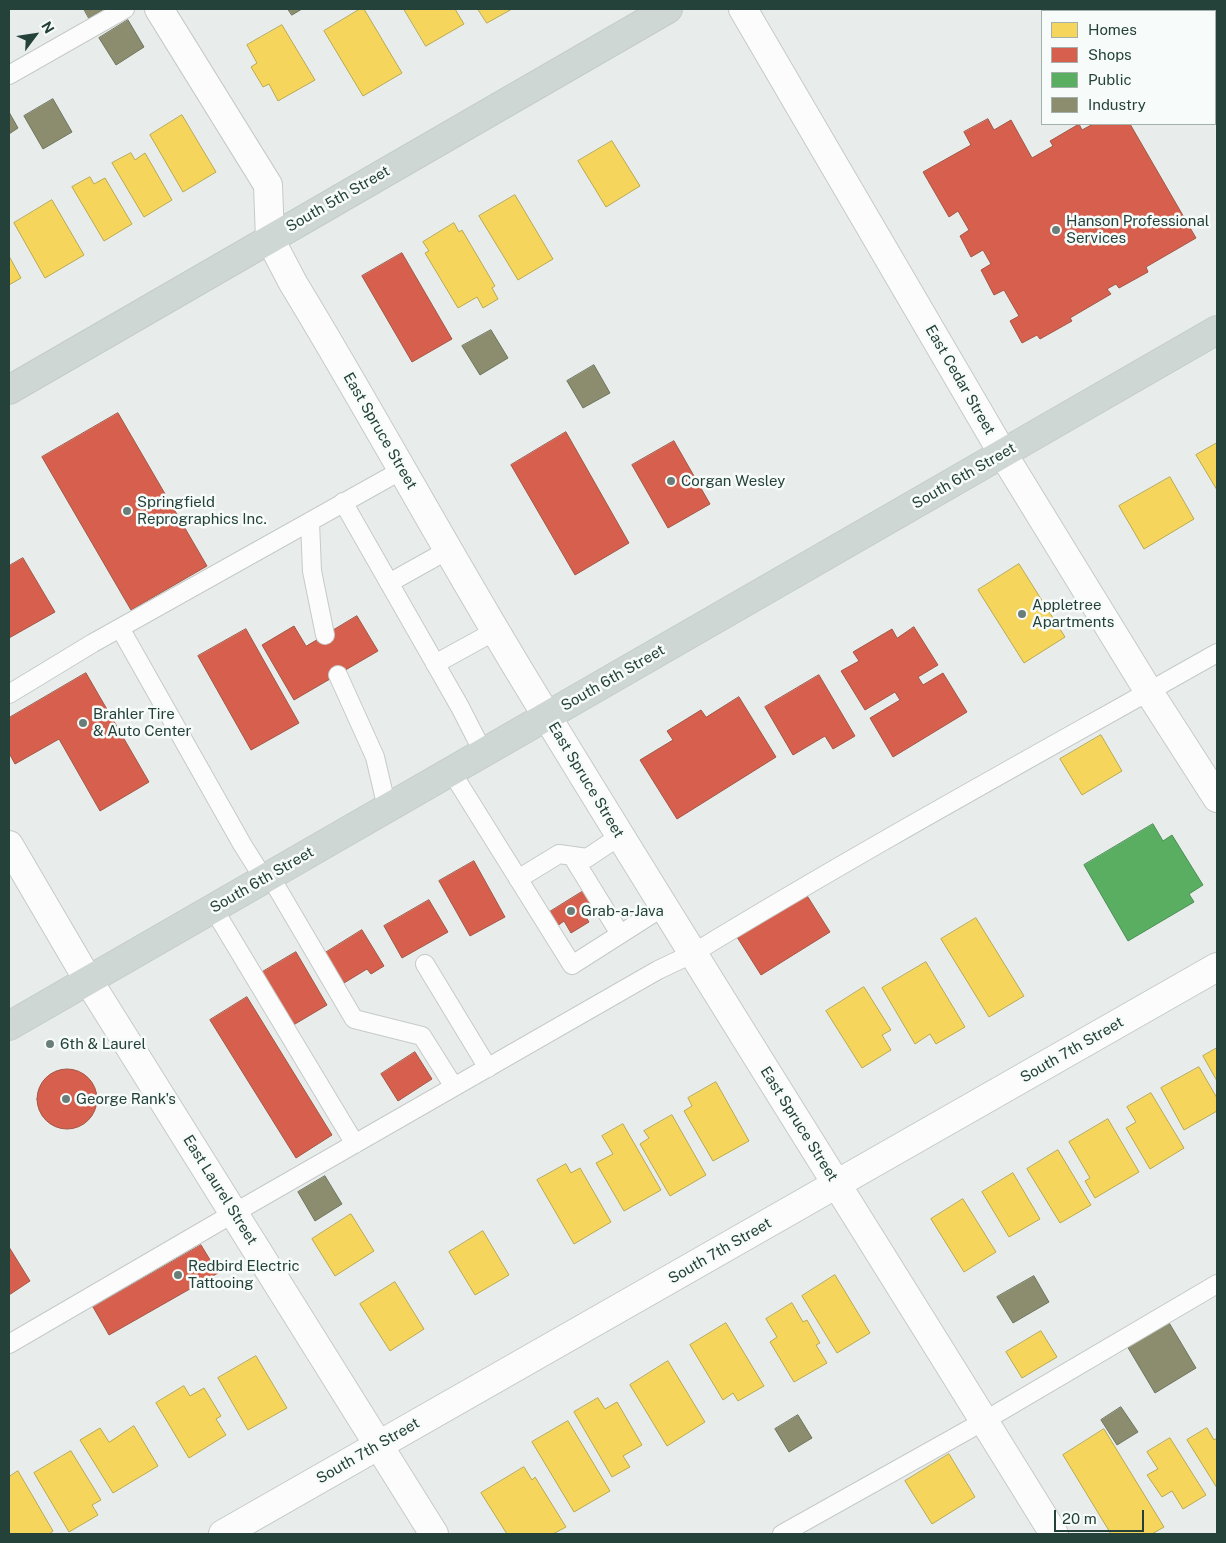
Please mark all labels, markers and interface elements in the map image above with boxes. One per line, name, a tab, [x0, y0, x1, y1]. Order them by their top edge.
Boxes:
north arrow	[10, 10, 60, 60]
legend	[1041, 10, 1216, 125]
text: N	[38, 18, 58, 36]
text: Homes	[1088, 21, 1137, 38]
text: Shops	[1088, 46, 1132, 63]
text: Public	[1088, 71, 1132, 88]
text: Industry	[1088, 96, 1146, 113]
street label: South 5th Street	[283, 162, 393, 236]
place label: Hanson Professional Services	[1066, 212, 1209, 247]
marker: Hanson Professional Services	[1050, 224, 1062, 236]
street label: East Cedar Street	[921, 322, 999, 438]
street label: East Spruce Street	[339, 369, 421, 493]
street label: South 6th Street	[909, 439, 1019, 513]
place label: Corgan Wesley	[681, 472, 785, 490]
marker: Corgan Wesley	[665, 475, 677, 487]
place label: Springfield Reprographics Inc.	[137, 493, 267, 528]
marker: Springfield Reprographics Inc.	[121, 505, 133, 517]
place label: Appletree Apartments	[1032, 596, 1114, 631]
marker: Appletree Apartments	[1016, 608, 1028, 620]
street label: South 6th Street	[558, 641, 668, 715]
place label: Brahler Tire & Auto Center	[93, 705, 191, 740]
marker: Brahler Tire & Auto Center	[77, 717, 89, 729]
street label: East Spruce Street	[544, 719, 628, 841]
street label: South 6th Street	[207, 843, 317, 917]
place label: Grab-a-Java	[581, 902, 664, 920]
marker: Grab-a-Java	[565, 905, 577, 917]
street label: South 7th Street	[1017, 1013, 1127, 1087]
place label: 6th & Laurel	[60, 1035, 146, 1053]
marker: 6th & Laurel	[44, 1038, 56, 1050]
street label: East Spruce Street	[756, 1063, 842, 1185]
place label: George Rank's	[76, 1090, 176, 1108]
marker: George Rank's	[60, 1093, 72, 1105]
street label: East Laurel Street	[179, 1132, 261, 1248]
street label: South 7th Street	[665, 1214, 775, 1288]
place label: Redbird Electric Tattooing	[188, 1257, 300, 1292]
marker: Redbird Electric Tattooing	[172, 1269, 184, 1281]
street label: South 7th Street	[313, 1414, 423, 1488]
scale bar	[1056, 1500, 1146, 1532]
text: 20 m	[1062, 1510, 1097, 1527]

